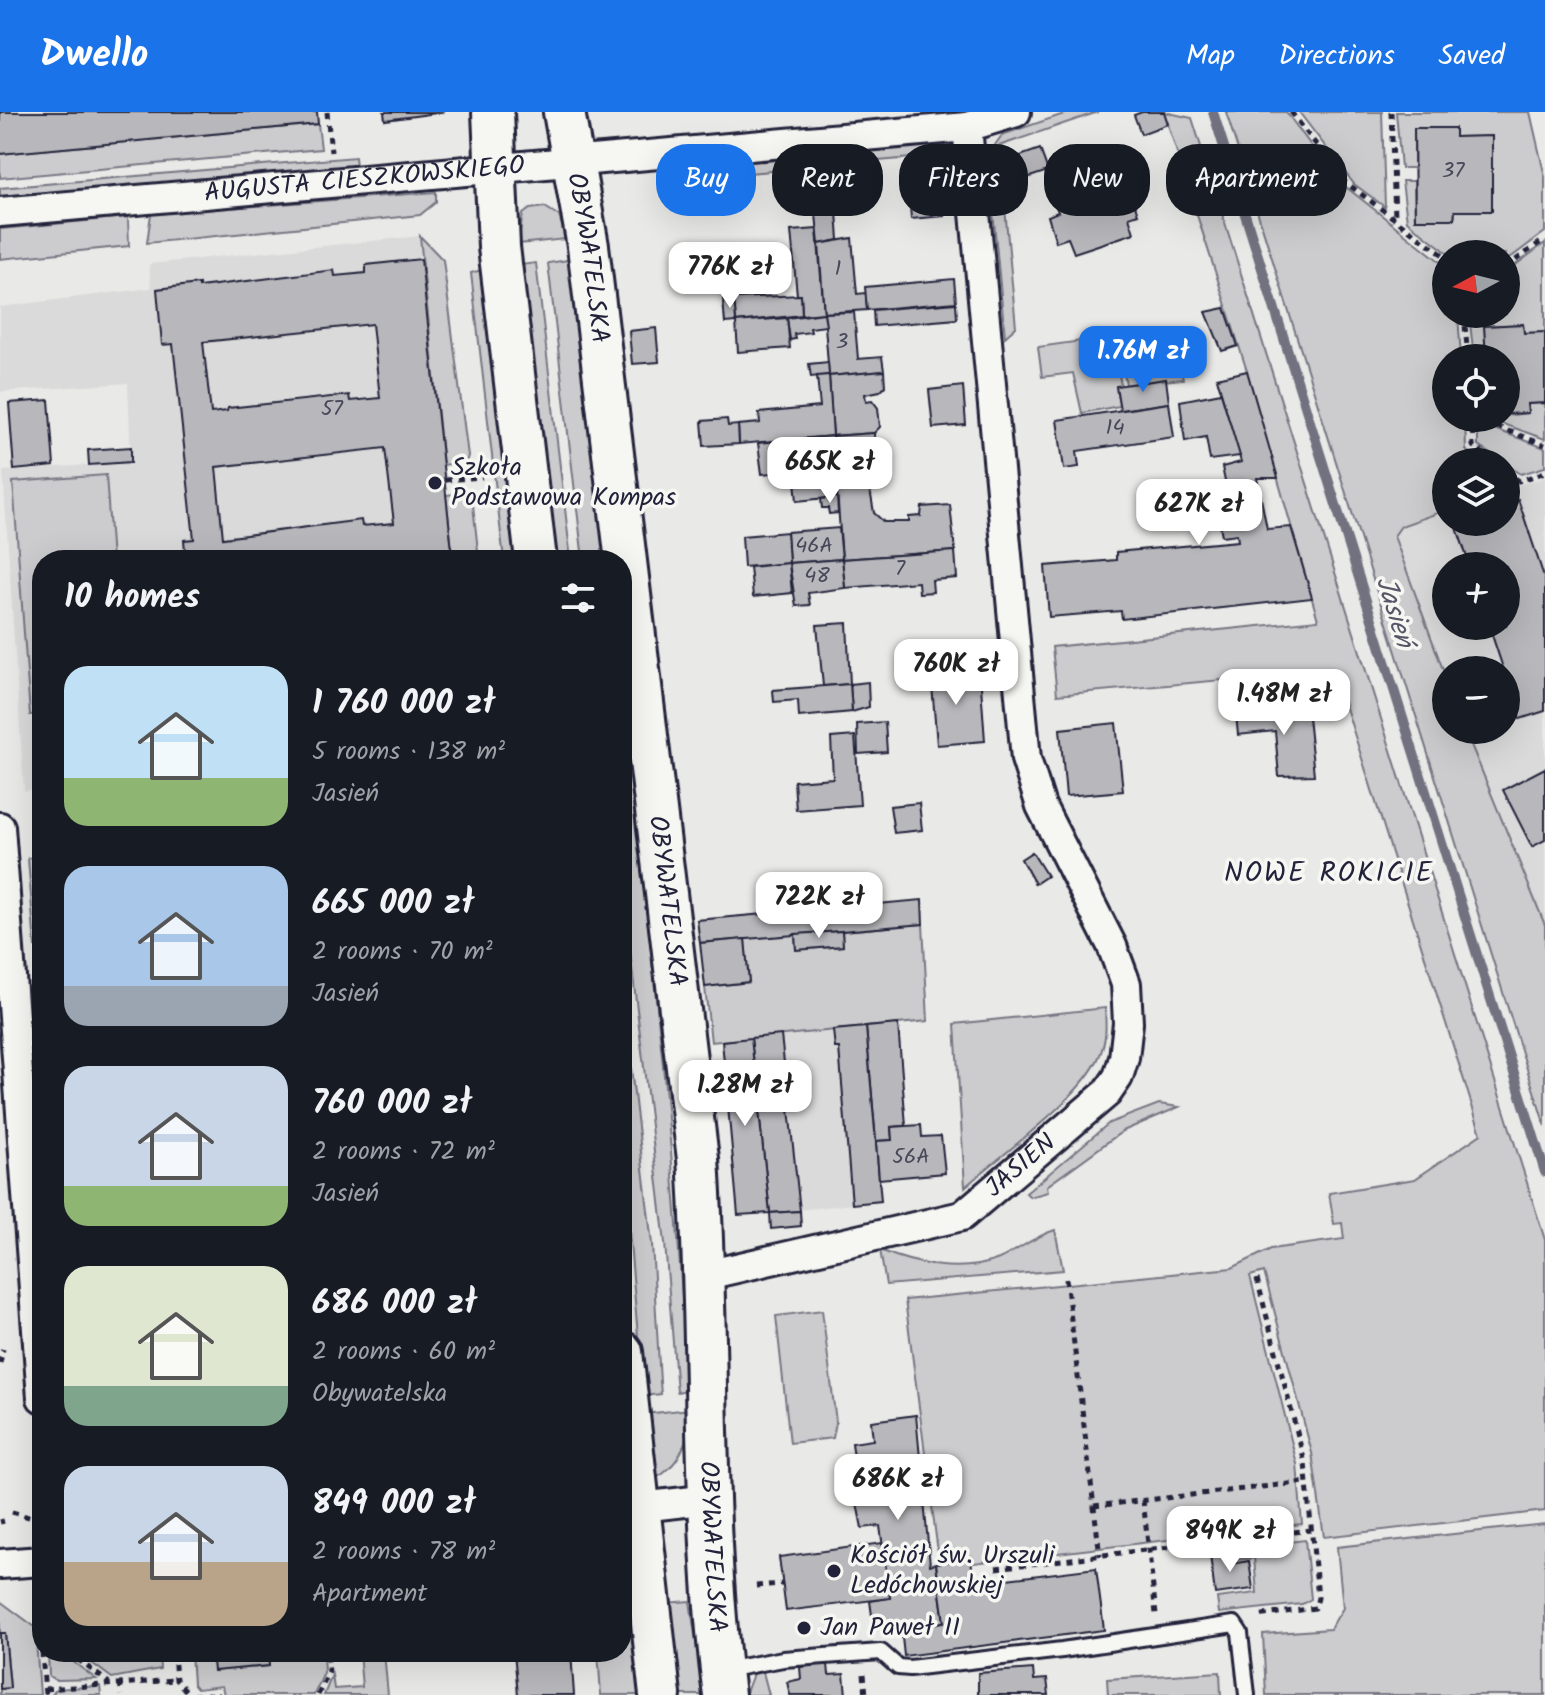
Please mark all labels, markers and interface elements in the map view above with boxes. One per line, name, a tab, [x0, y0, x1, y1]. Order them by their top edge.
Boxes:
text: Dwello	[40, 26, 148, 86]
text: Map	[1186, 34, 1235, 79]
text: Directions	[1279, 34, 1395, 79]
text: Saved	[1439, 34, 1505, 79]
chip: Buy	[656, 144, 756, 216]
chip: Rent	[772, 144, 883, 216]
chip: Filters	[899, 144, 1028, 216]
chip: New	[1044, 144, 1150, 216]
chip: Apartment	[1166, 144, 1347, 216]
street label: AUGUSTA CIESZKOWSKIEGO	[203, 145, 527, 215]
house number: 37	[1442, 154, 1465, 189]
street label: OBYWATELSKA	[554, 169, 621, 346]
north arrow	[1432, 240, 1520, 328]
map controls	[1432, 240, 1520, 744]
pin: 776K zł	[656, 242, 804, 310]
text: 776K zł	[687, 247, 773, 289]
house number: 1	[835, 252, 841, 287]
house number: 3	[836, 325, 848, 360]
pin: 1.76M zł	[1060, 326, 1226, 394]
text: 1.76M zł	[1097, 331, 1189, 373]
button: locate	[1432, 344, 1520, 432]
house number: 57	[321, 392, 344, 427]
house number: 14	[1105, 411, 1125, 446]
pin: 665K zł	[756, 437, 904, 505]
text: 665K zł	[785, 442, 875, 484]
place label: Szkoła Podstawowa Kompas	[451, 447, 676, 519]
button: layers	[1432, 448, 1520, 536]
marker: Szkoła Podstawowa Kompas	[426, 474, 444, 492]
pin: 627K zł	[1125, 479, 1273, 547]
text: 627K zł	[1154, 484, 1244, 526]
house number: 46A	[795, 529, 833, 564]
house number: 7	[895, 552, 906, 587]
button: +	[1432, 552, 1520, 640]
house number: 48	[804, 559, 830, 594]
text: 10 homes	[64, 571, 200, 625]
water label: Jasień	[1362, 571, 1427, 657]
icon: filters	[556, 576, 600, 620]
pin: 760K zł	[882, 639, 1030, 707]
text: 760K zł	[912, 644, 1000, 686]
button: −	[1432, 656, 1520, 744]
pin: 1.48M zł	[1201, 669, 1367, 737]
text: 1.48M zł	[1236, 674, 1332, 716]
text: 1 760 000 zł	[312, 677, 495, 731]
icon: home	[128, 698, 224, 794]
text: 5 rooms · 138 m²	[312, 731, 505, 773]
text: Jasień	[312, 773, 379, 815]
street label: OBYWATELSKA	[636, 813, 698, 989]
district label: NOWE ROKICIE	[1224, 851, 1434, 896]
pin: 722K zł	[745, 872, 893, 940]
text: 665 000 zł	[312, 877, 474, 931]
text: 722K zł	[774, 877, 864, 919]
icon: home	[128, 898, 224, 994]
text: 2 rooms · 70 m²	[312, 931, 493, 973]
text: Jasień	[312, 973, 379, 1015]
pin: 1.28M zł	[662, 1060, 828, 1128]
text: 1.28M zł	[697, 1065, 793, 1107]
text: 760 000 zł	[312, 1077, 472, 1131]
icon: home	[128, 1098, 224, 1194]
street label: JASIEŃ	[976, 1123, 1066, 1209]
text: 2 rooms · 72 m²	[312, 1131, 495, 1173]
house number: 56A	[892, 1140, 930, 1175]
text: Jasień	[312, 1173, 379, 1215]
text: 686 000 zł	[312, 1277, 477, 1331]
icon: home	[128, 1298, 224, 1394]
text: 2 rooms · 60 m²	[312, 1331, 495, 1373]
text: Obywatelska	[312, 1373, 447, 1415]
pin: 686K zł	[824, 1454, 972, 1522]
text: 686K zł	[852, 1459, 944, 1501]
street label: OBYWATELSKA	[687, 1460, 738, 1635]
text: 849 000 zł	[312, 1477, 476, 1531]
icon: home	[128, 1498, 224, 1594]
pin: 849K zł	[1156, 1506, 1304, 1574]
text: 849K zł	[1185, 1511, 1275, 1553]
text: 2 rooms · 78 m²	[312, 1531, 495, 1573]
place label: Kościół św. Urszuli Ledóchowskiej	[850, 1535, 1056, 1607]
marker: Kościół św. Urszuli Ledóchowskiej	[825, 1562, 843, 1580]
text: Apartment	[312, 1573, 427, 1615]
place label: Jan Paweł II	[820, 1607, 960, 1649]
marker: Jan Paweł II	[795, 1619, 813, 1637]

